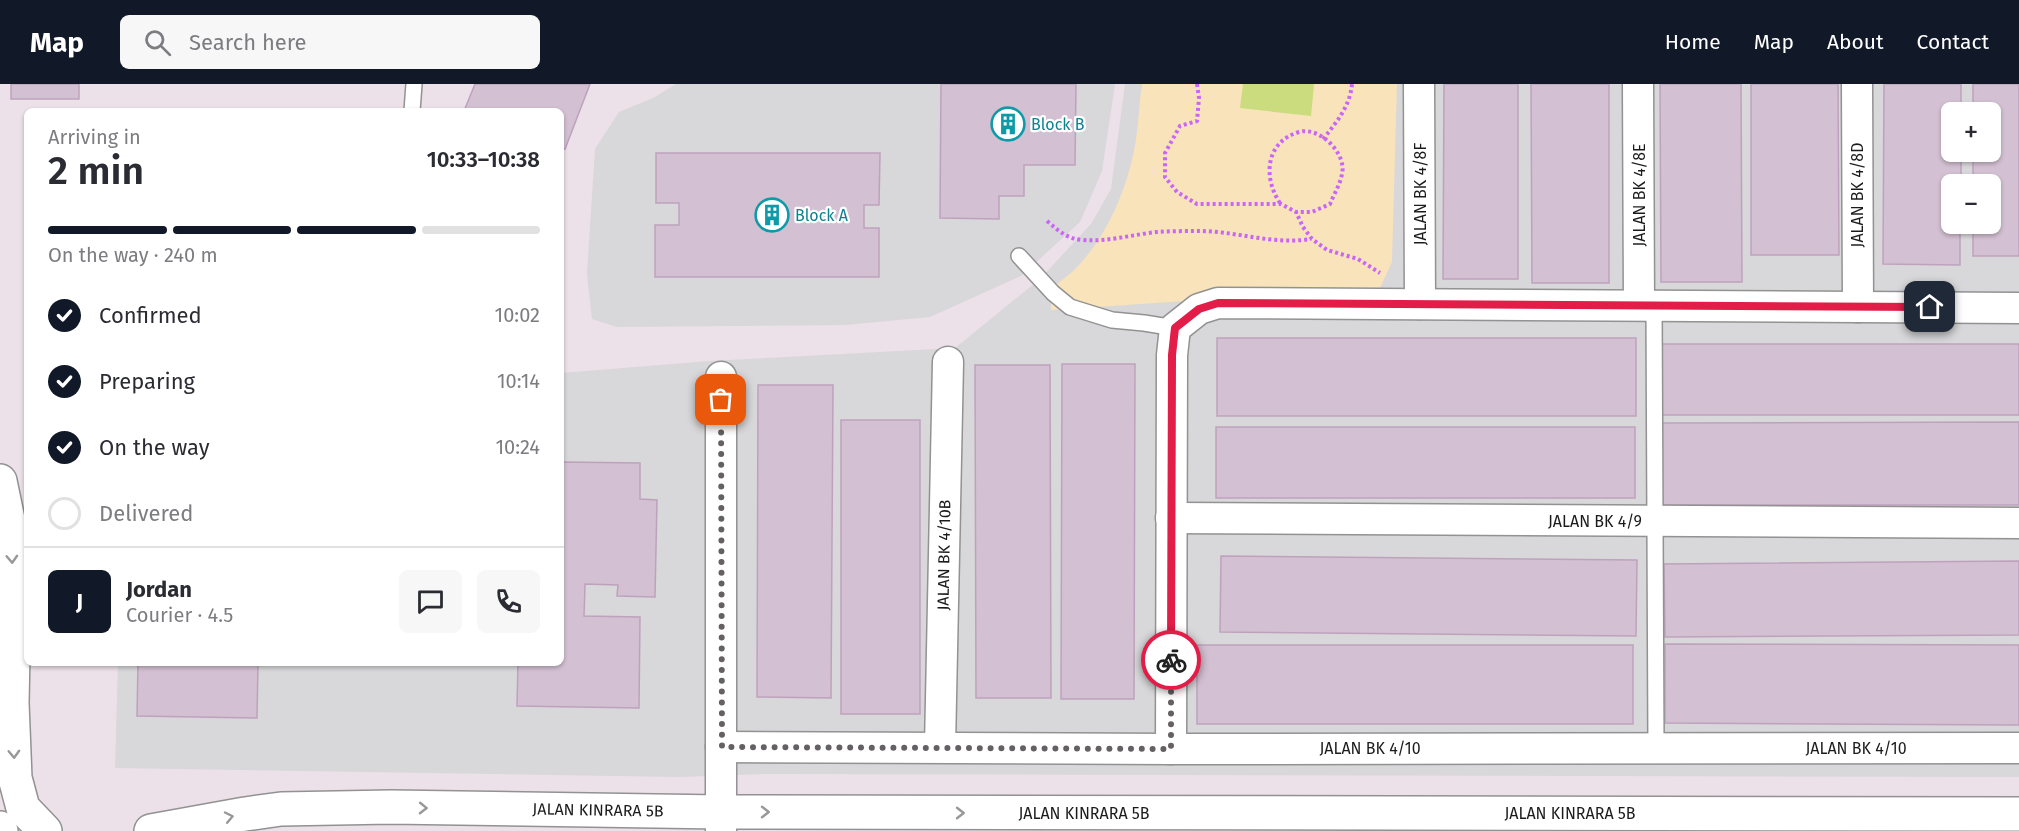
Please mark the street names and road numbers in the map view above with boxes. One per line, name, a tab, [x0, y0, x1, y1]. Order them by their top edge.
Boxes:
street label: JALAN BK 4/8F	[1411, 143, 1430, 245]
street label: JALAN BK 4/8E	[1630, 143, 1649, 247]
street label: JALAN BK 4/8D	[1848, 143, 1867, 247]
street label: JALAN BK 4/10B	[934, 499, 954, 611]
street label: JALAN BK 4/9	[1548, 512, 1642, 531]
street label: JALAN BK 4/10	[1319, 739, 1421, 758]
street label: JALAN BK 4/10	[1805, 739, 1907, 758]
street label: JALAN KINRARA 5B	[532, 799, 664, 821]
street label: JALAN KINRARA 5B	[1018, 804, 1150, 823]
street label: JALAN KINRARA 5B	[1504, 804, 1636, 823]

